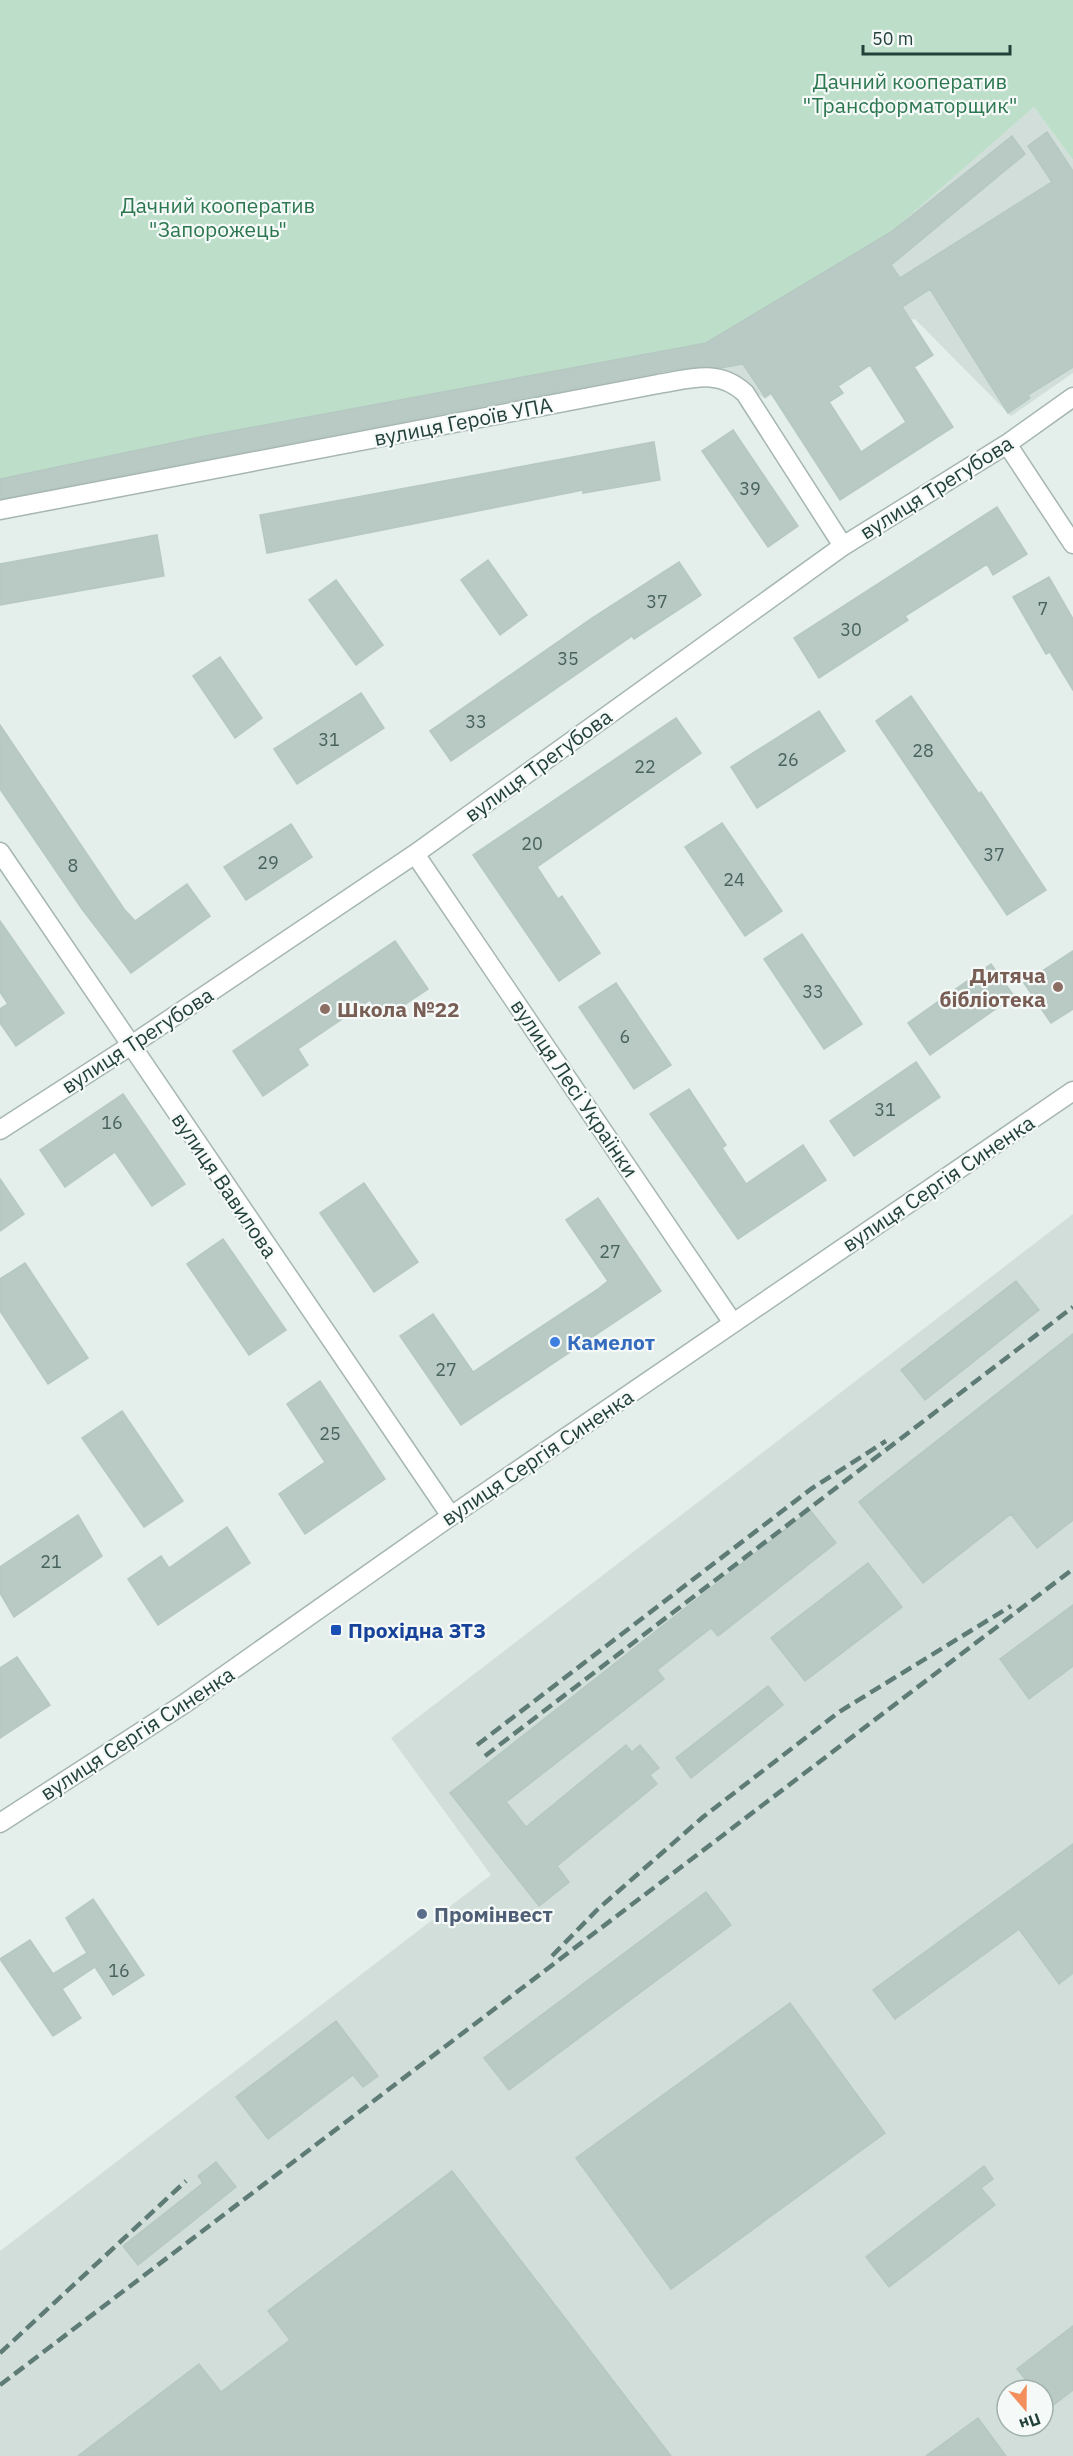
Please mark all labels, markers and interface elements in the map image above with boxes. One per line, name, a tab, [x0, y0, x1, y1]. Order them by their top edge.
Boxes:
scale bar	[863, 18, 1010, 56]
text: 50 m	[872, 27, 914, 50]
park label: Дачний кооператив "Трансформаторщик"	[802, 67, 1018, 119]
park label: Дачний кооператив "Запорожець"	[121, 191, 315, 243]
street label: вулиця Героїв УПА	[371, 390, 555, 452]
street label: вулиця Трегубова	[854, 429, 1018, 545]
house number: 39	[739, 477, 761, 500]
house number: 37	[646, 590, 668, 613]
house number: 7	[1038, 597, 1048, 620]
house number: 30	[840, 618, 862, 641]
house number: 35	[557, 647, 579, 670]
street label: вулиця Трегубова	[459, 702, 617, 828]
house number: 33	[465, 710, 487, 733]
house number: 31	[318, 728, 340, 751]
house number: 28	[912, 739, 934, 762]
house number: 26	[777, 748, 799, 771]
house number: 22	[634, 755, 656, 778]
house number: 20	[521, 832, 543, 855]
house number: 37	[983, 843, 1005, 866]
house number: 29	[257, 851, 279, 874]
house number: 8	[68, 854, 78, 877]
house number: 24	[723, 868, 745, 891]
place label: Дитяча бібліотека	[940, 961, 1046, 1013]
street label: вулиця Трегубова	[56, 980, 218, 1100]
house number: 33	[802, 980, 824, 1003]
marker: Дитяча бібліотека	[1051, 980, 1065, 994]
street label: вулиця Лесі Українки	[505, 993, 645, 1183]
place label: Школа №22	[337, 995, 460, 1023]
marker: Школа №22	[318, 1002, 332, 1016]
house number: 6	[620, 1025, 630, 1048]
house number: 31	[874, 1098, 896, 1121]
street label: вулиця Вавилова	[166, 1107, 284, 1263]
street label: вулиця Сергія Синенка	[836, 1108, 1040, 1258]
house number: 16	[101, 1111, 123, 1134]
house number: 27	[599, 1240, 621, 1263]
place label: Камелот	[567, 1328, 655, 1356]
marker: Камелот	[548, 1335, 562, 1349]
house number: 27	[435, 1358, 457, 1381]
street label: вулиця Сергія Синенка	[435, 1382, 639, 1532]
house number: 25	[319, 1422, 341, 1445]
house number: 21	[40, 1550, 62, 1573]
place label: Прохідна ЗТЗ	[348, 1616, 486, 1644]
marker: Прохідна ЗТЗ	[329, 1623, 343, 1637]
street label: вулиця Сергія Синенка	[35, 1660, 239, 1806]
place label: Промінвест	[434, 1900, 553, 1928]
marker: Промінвест	[415, 1907, 429, 1921]
house number: 16	[108, 1959, 130, 1982]
north arrow	[995, 2378, 1055, 2438]
text: Пн	[1017, 2409, 1043, 2435]

